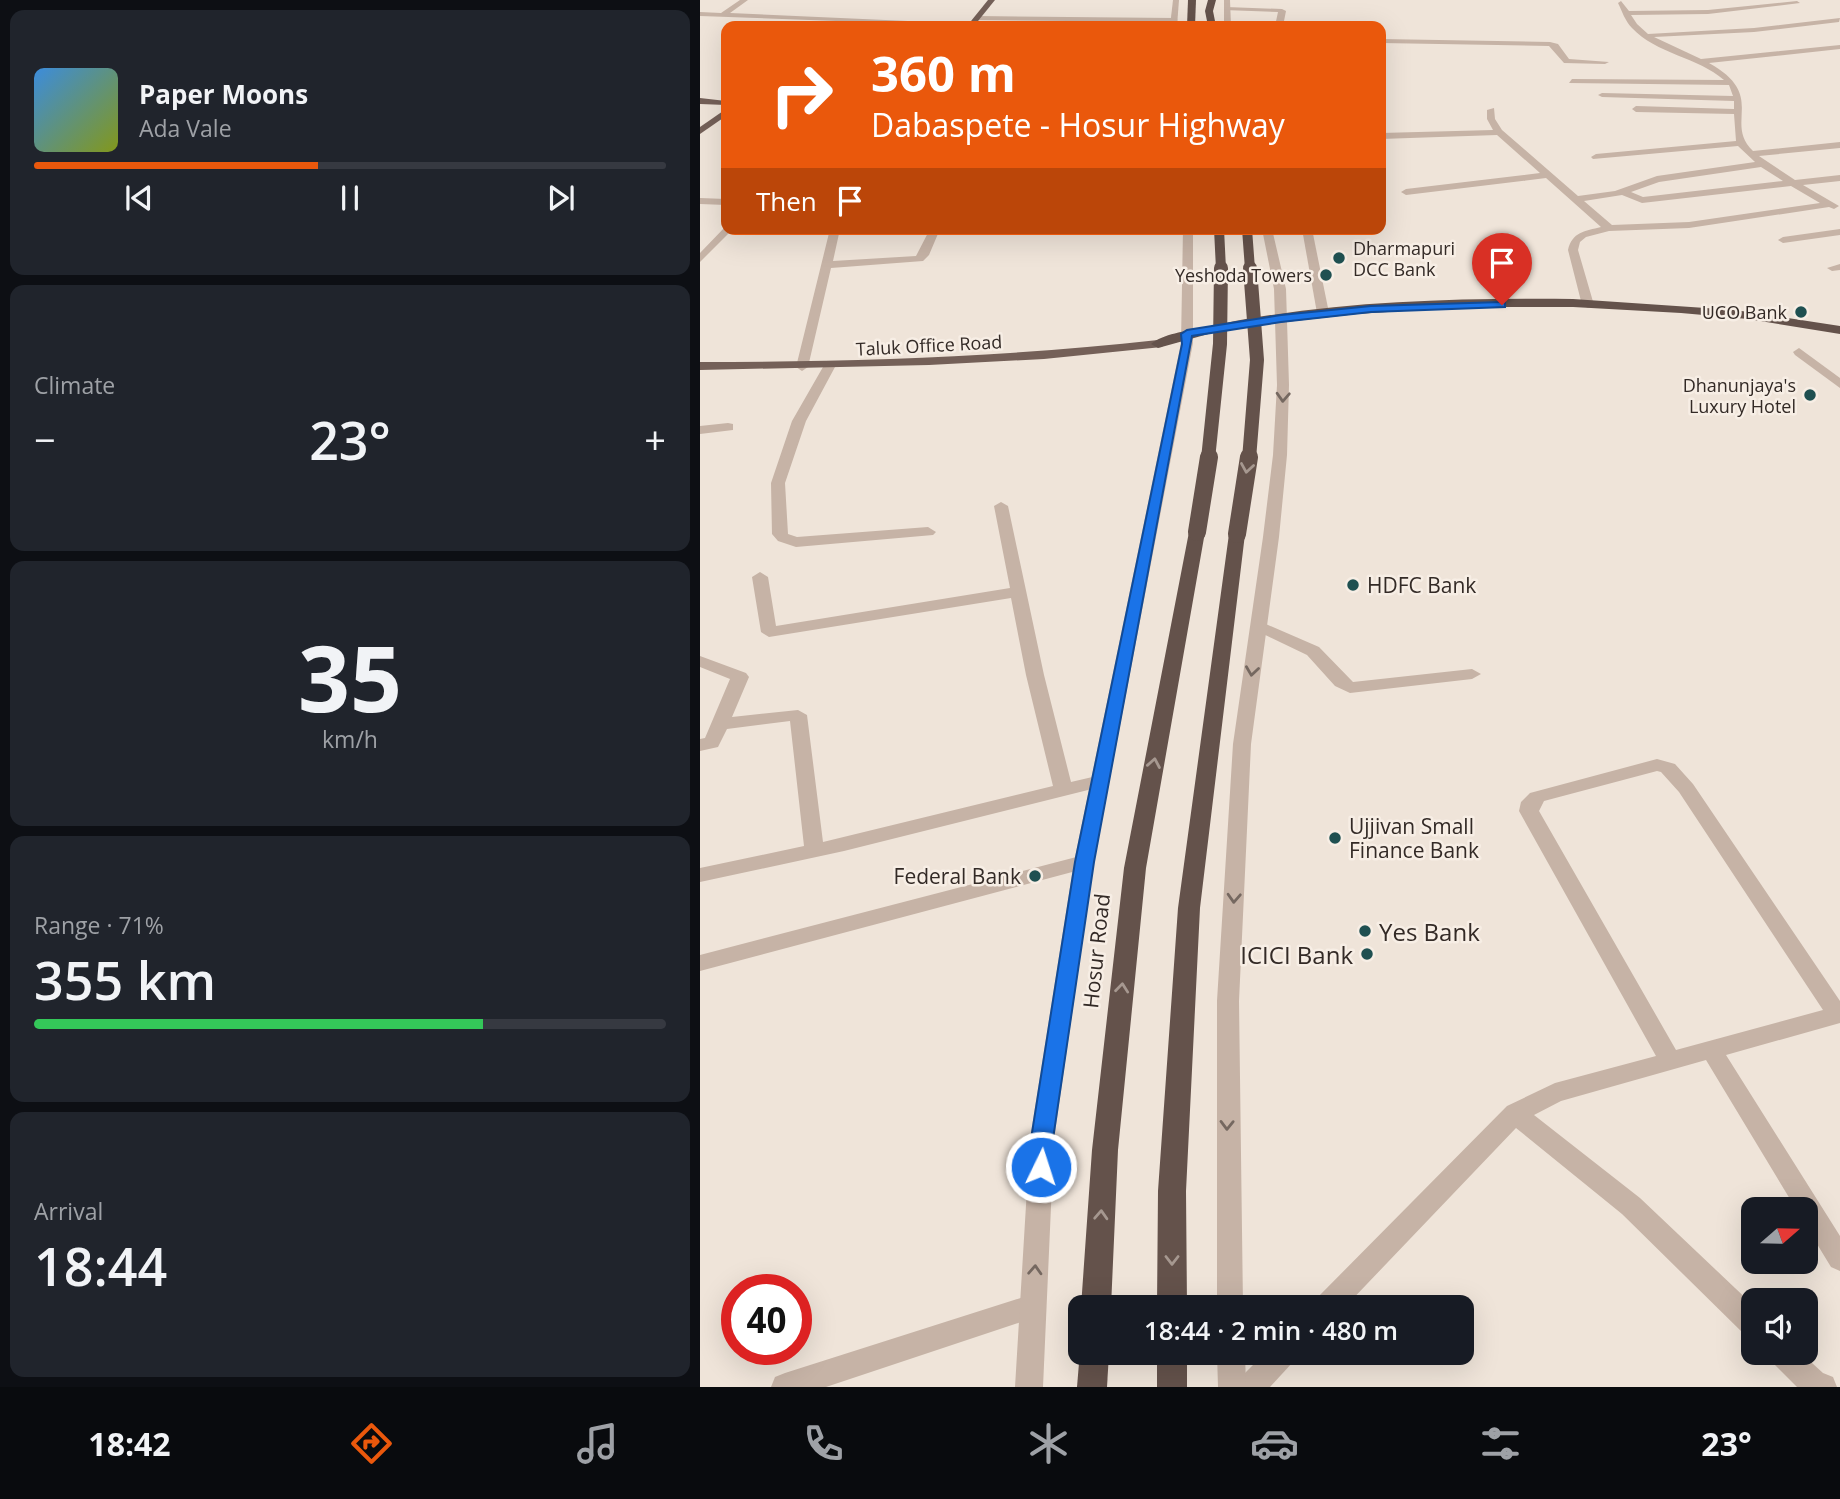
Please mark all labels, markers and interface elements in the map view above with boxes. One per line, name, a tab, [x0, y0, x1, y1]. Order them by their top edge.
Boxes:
text: 360 m	[871, 40, 1016, 106]
icon: right	[756, 49, 847, 140]
text: Paper Moons	[139, 76, 308, 112]
text: Dabaspete - Hosur Highway	[871, 103, 1285, 146]
text: Ada Vale	[139, 112, 232, 144]
icon: previous	[120, 179, 158, 217]
icon: pause	[331, 179, 369, 217]
icon: next	[542, 179, 580, 217]
icon: arrive	[831, 182, 869, 220]
text: Then	[756, 183, 817, 219]
pin	[1472, 233, 1532, 305]
place label: Dharmapuri DCC Bank	[1353, 236, 1455, 281]
icon: arrive	[1483, 244, 1521, 282]
marker: Dharmapuri DCC Bank	[1331, 250, 1347, 266]
place label: Yeshoda Towers	[1175, 263, 1312, 287]
marker: Yeshoda Towers	[1318, 267, 1334, 283]
place label: UCO Bank	[1702, 300, 1788, 324]
marker: UCO Bank	[1793, 304, 1809, 320]
street label: Taluk Office Road	[855, 329, 1003, 361]
text: Climate	[34, 369, 115, 401]
place label: Dhanunjaya's Luxury Hotel	[1683, 373, 1796, 418]
marker: Dhanunjaya's Luxury Hotel	[1802, 387, 1818, 403]
one-way arrow	[1275, 391, 1290, 402]
text: 23°	[309, 404, 391, 475]
text: −	[34, 413, 56, 465]
text: +	[644, 413, 666, 465]
one-way arrow	[1240, 462, 1255, 474]
place label: HDFC Bank	[1367, 571, 1476, 599]
marker: HDFC Bank	[1345, 577, 1361, 593]
text: 35	[298, 615, 402, 739]
one-way arrow	[1245, 665, 1260, 677]
text: km/h	[322, 723, 378, 755]
one-way arrow	[1146, 757, 1161, 769]
place label: Ujjivan Small Finance Bank	[1349, 812, 1479, 864]
marker: Ujjivan Small Finance Bank	[1327, 830, 1343, 846]
place label: Federal Bank	[894, 862, 1021, 890]
marker: Federal Bank	[1027, 868, 1043, 884]
street label: Hosur Road	[1076, 892, 1116, 1010]
one-way arrow	[1227, 893, 1242, 904]
text: Range · 71%	[34, 909, 164, 941]
place label: Yes Bank	[1379, 915, 1480, 948]
marker: Yes Bank	[1357, 923, 1373, 939]
place label: ICICI Bank	[1240, 938, 1353, 971]
text: 355 km	[34, 944, 216, 1015]
marker: ICICI Bank	[1359, 946, 1375, 962]
one-way arrow	[1114, 982, 1129, 993]
one-way arrow	[1219, 1120, 1235, 1131]
position arrow	[1004, 1130, 1078, 1204]
text: Arrival	[34, 1195, 103, 1227]
north arrow	[1741, 1197, 1818, 1274]
map controls	[1741, 1197, 1818, 1365]
one-way arrow	[1094, 1209, 1109, 1220]
text: 18:44	[34, 1230, 167, 1301]
one-way arrow	[1164, 1255, 1180, 1266]
one-way arrow	[1028, 1264, 1043, 1275]
speed limit sign: 40	[721, 1274, 812, 1365]
button: sound	[1741, 1288, 1818, 1365]
text: 18:44 · 2 min · 480 m	[1144, 1312, 1398, 1348]
icon: directions	[347, 1419, 396, 1468]
icon: music	[573, 1419, 622, 1468]
icon: phone	[799, 1419, 848, 1468]
icon: climate	[1024, 1419, 1073, 1468]
icon: car	[1250, 1419, 1299, 1468]
icon: filters	[1476, 1419, 1525, 1468]
text: 18:42	[88, 1422, 171, 1465]
text: 23°	[1701, 1422, 1752, 1465]

